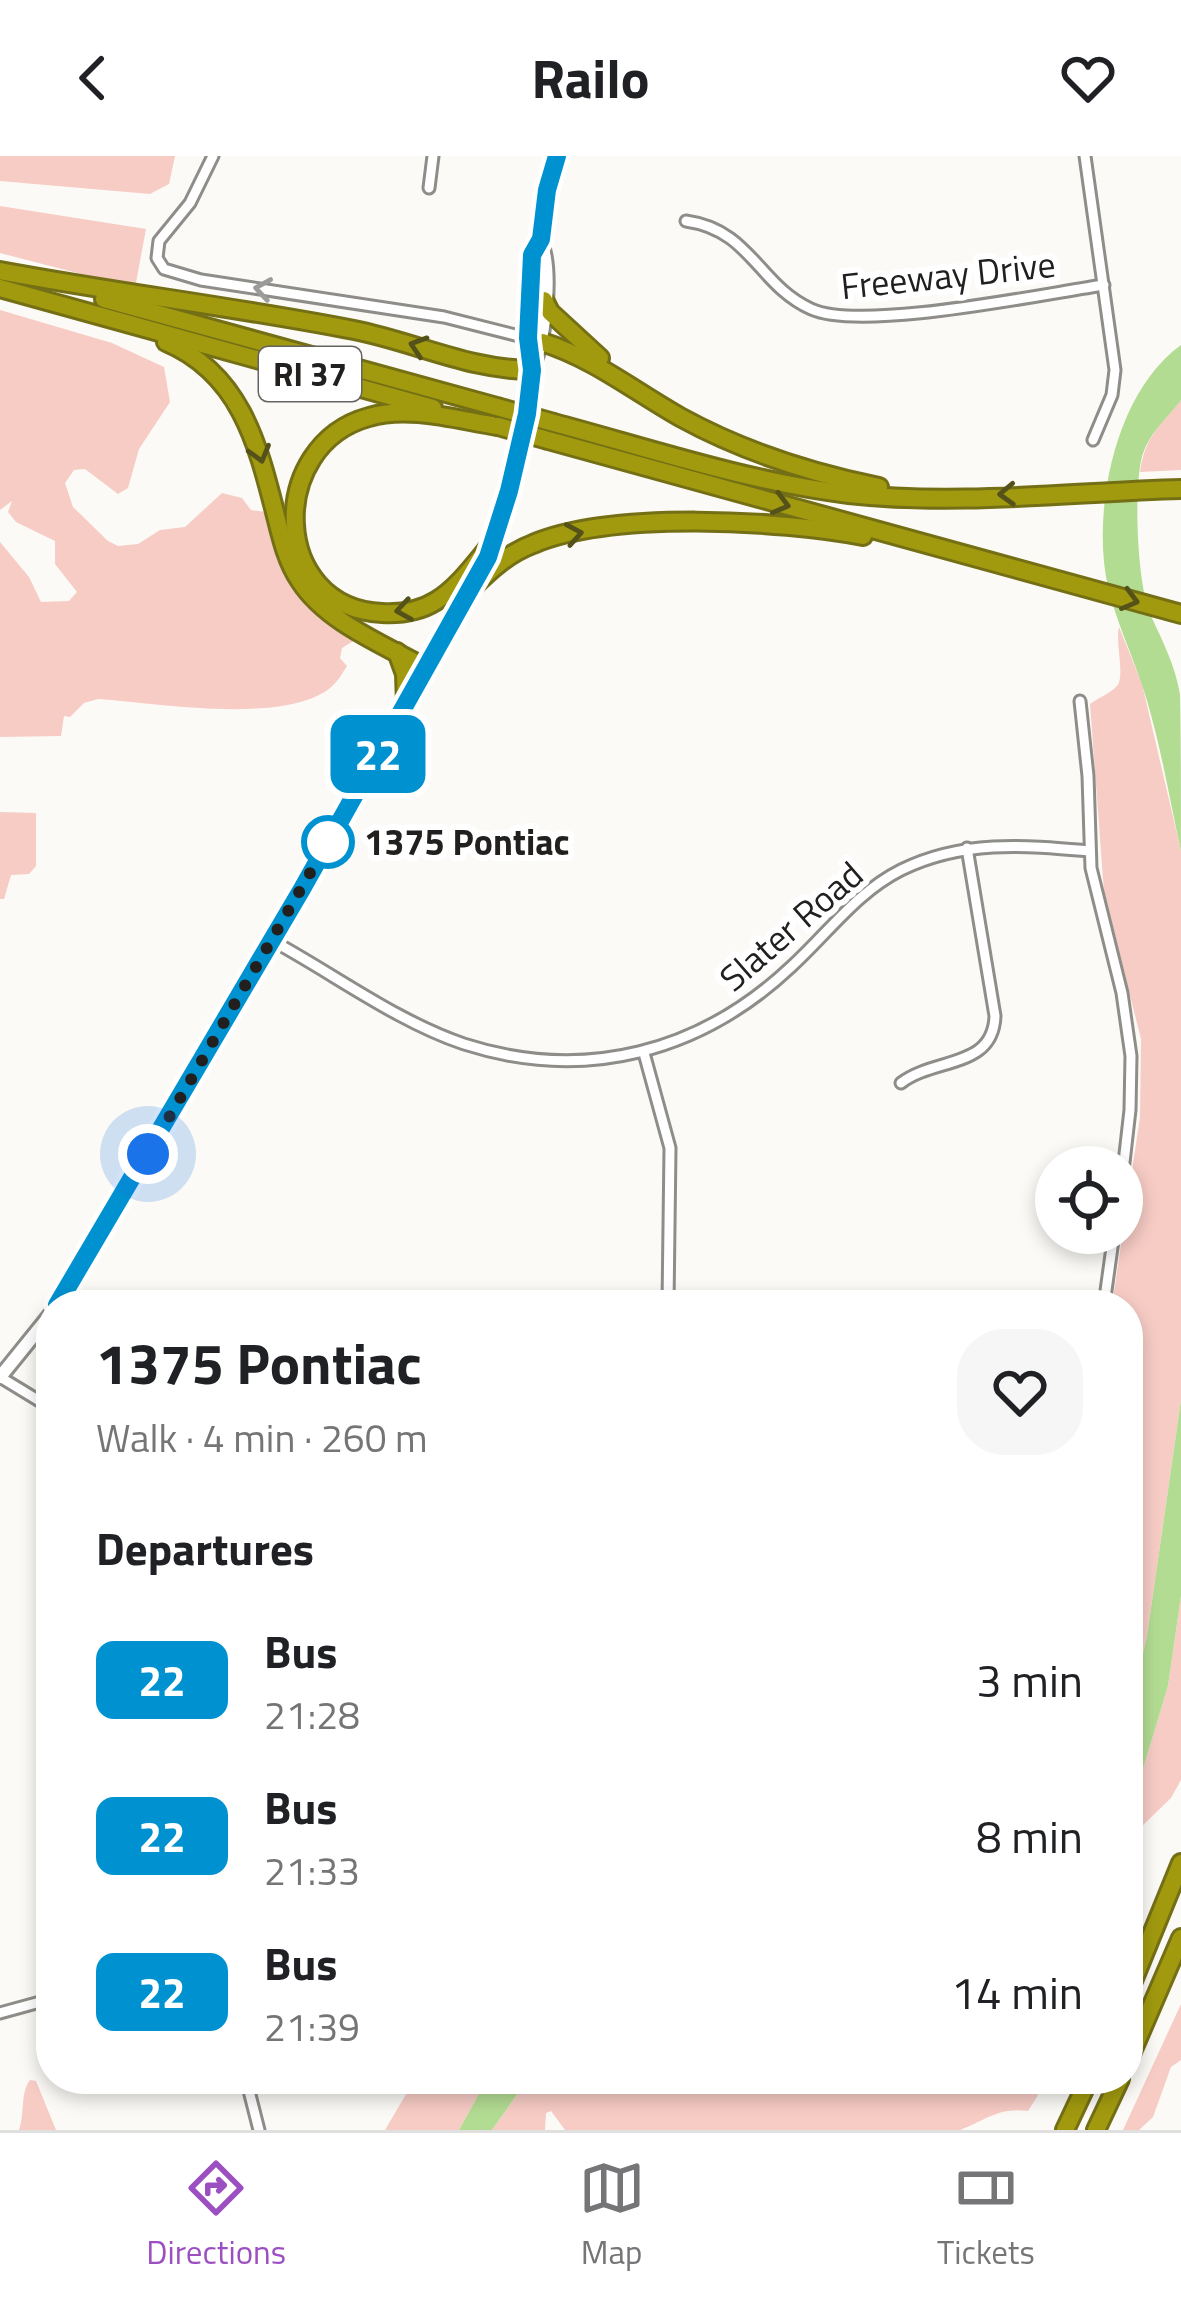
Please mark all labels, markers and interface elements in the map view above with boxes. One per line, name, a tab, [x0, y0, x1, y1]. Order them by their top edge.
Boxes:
text: Railo	[531, 37, 650, 119]
icon: back	[60, 45, 126, 111]
icon: heart	[1055, 45, 1121, 111]
street label: Freeway Drive	[838, 236, 1058, 313]
one-way arrow	[253, 277, 273, 303]
one-way arrow	[409, 336, 430, 361]
road number: RI 37	[259, 347, 361, 401]
one-way arrow	[246, 443, 271, 464]
one-way arrow	[997, 481, 1016, 507]
one-way arrow	[770, 489, 790, 514]
one-way arrow	[564, 522, 584, 547]
one-way arrow	[1119, 585, 1139, 610]
one-way arrow	[394, 596, 413, 622]
line badge: 22	[324, 715, 432, 793]
text: 22	[354, 722, 402, 786]
place label: 1375 Pontiac	[364, 814, 570, 869]
marker: 1375 Pontiac	[303, 817, 353, 867]
street label: Slater Road	[707, 847, 875, 1004]
your location	[118, 1124, 178, 1184]
map controls	[1035, 1146, 1143, 1254]
button: locate	[1035, 1146, 1143, 1254]
text: 1375 Pontiac	[96, 1319, 422, 1406]
button: heart	[957, 1329, 1083, 1455]
text: Walk · 4 min · 260 m	[96, 1408, 428, 1467]
text: Departures	[96, 1514, 314, 1582]
text: Bus	[264, 1617, 338, 1685]
text: 3 min	[976, 1646, 1083, 1714]
text: 22	[138, 1648, 186, 1712]
text: 21:28	[264, 1685, 360, 1744]
text: Bus	[264, 1773, 338, 1841]
text: 8 min	[976, 1802, 1083, 1870]
text: 22	[138, 1804, 186, 1868]
text: 21:33	[264, 1841, 360, 1900]
text: Bus	[264, 1929, 338, 1997]
text: 14 min	[951, 1958, 1083, 2026]
text: 22	[138, 1960, 186, 2024]
text: 21:39	[264, 1997, 360, 2056]
tab: Directions	[146, 2155, 286, 2277]
tab: Map	[579, 2155, 645, 2277]
tab: Tickets	[937, 2155, 1035, 2277]

